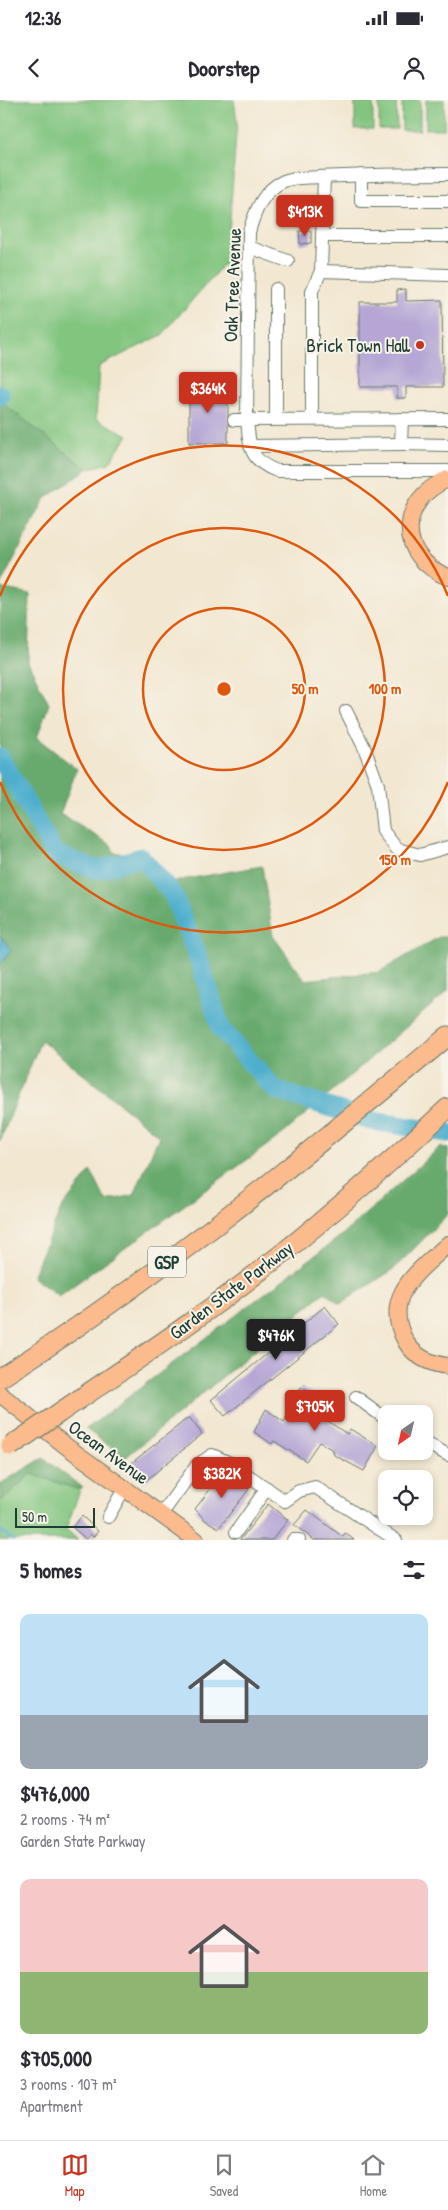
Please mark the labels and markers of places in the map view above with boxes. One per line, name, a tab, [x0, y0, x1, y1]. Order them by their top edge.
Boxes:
pin: $413K	[270, 194, 340, 237]
place label: Brick Town Hall	[306, 332, 411, 358]
marker: Brick Town Hall	[414, 339, 426, 351]
pin: $364K	[173, 372, 243, 414]
centre of rings	[215, 680, 233, 698]
pin: $476K	[241, 1318, 311, 1361]
pin: $705K	[280, 1390, 350, 1432]
pin: $382K	[187, 1456, 257, 1499]

